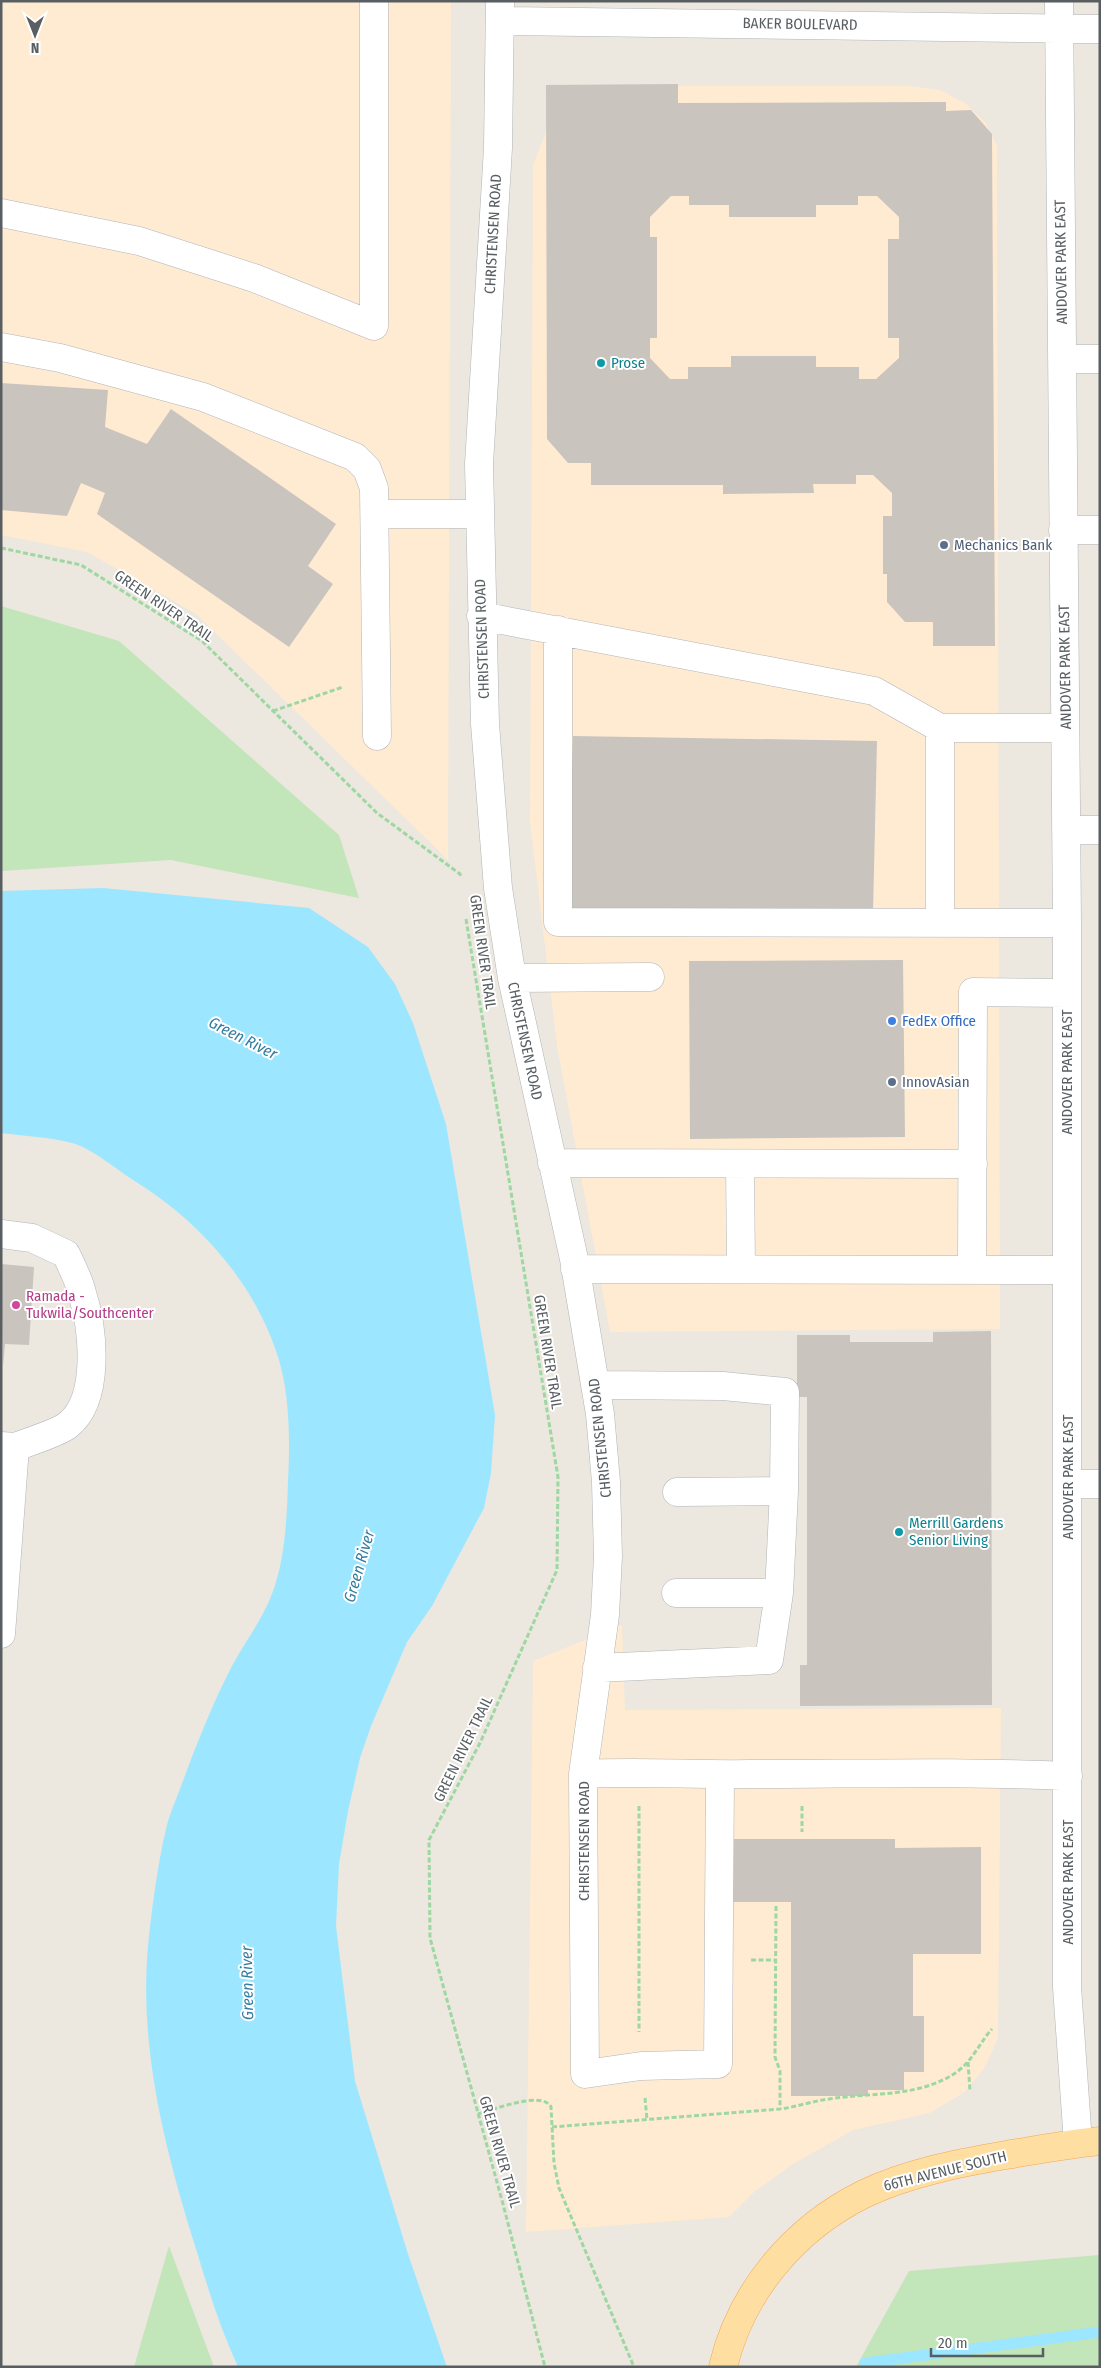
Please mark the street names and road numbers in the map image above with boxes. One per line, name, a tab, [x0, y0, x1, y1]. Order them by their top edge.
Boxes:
street label: BAKER BOULEVARD	[742, 14, 858, 34]
street label: CHRISTENSEN ROAD	[481, 174, 505, 294]
street label: ANDOVER PARK EAST	[1051, 199, 1071, 325]
street label: GREEN RIVER TRAIL	[111, 566, 217, 646]
street label: CHRISTENSEN ROAD	[471, 579, 493, 699]
street label: ANDOVER PARK EAST	[1055, 604, 1075, 730]
street label: GREEN RIVER TRAIL	[466, 894, 500, 1011]
street label: CHRISTENSEN ROAD	[504, 980, 546, 1102]
street label: ANDOVER PARK EAST	[1058, 1010, 1076, 1134]
street label: GREEN RIVER TRAIL	[530, 1294, 566, 1411]
street label: CHRISTENSEN ROAD	[585, 1377, 615, 1499]
street label: ANDOVER PARK EAST	[1059, 1415, 1077, 1539]
street label: GREEN RIVER TRAIL	[430, 1693, 497, 1805]
street label: CHRISTENSEN ROAD	[575, 1781, 593, 1901]
street label: ANDOVER PARK EAST	[1059, 1820, 1077, 1944]
street label: GREEN RIVER TRAIL	[475, 2094, 525, 2210]
street label: 66TH AVENUE SOUTH	[882, 2147, 1008, 2195]

